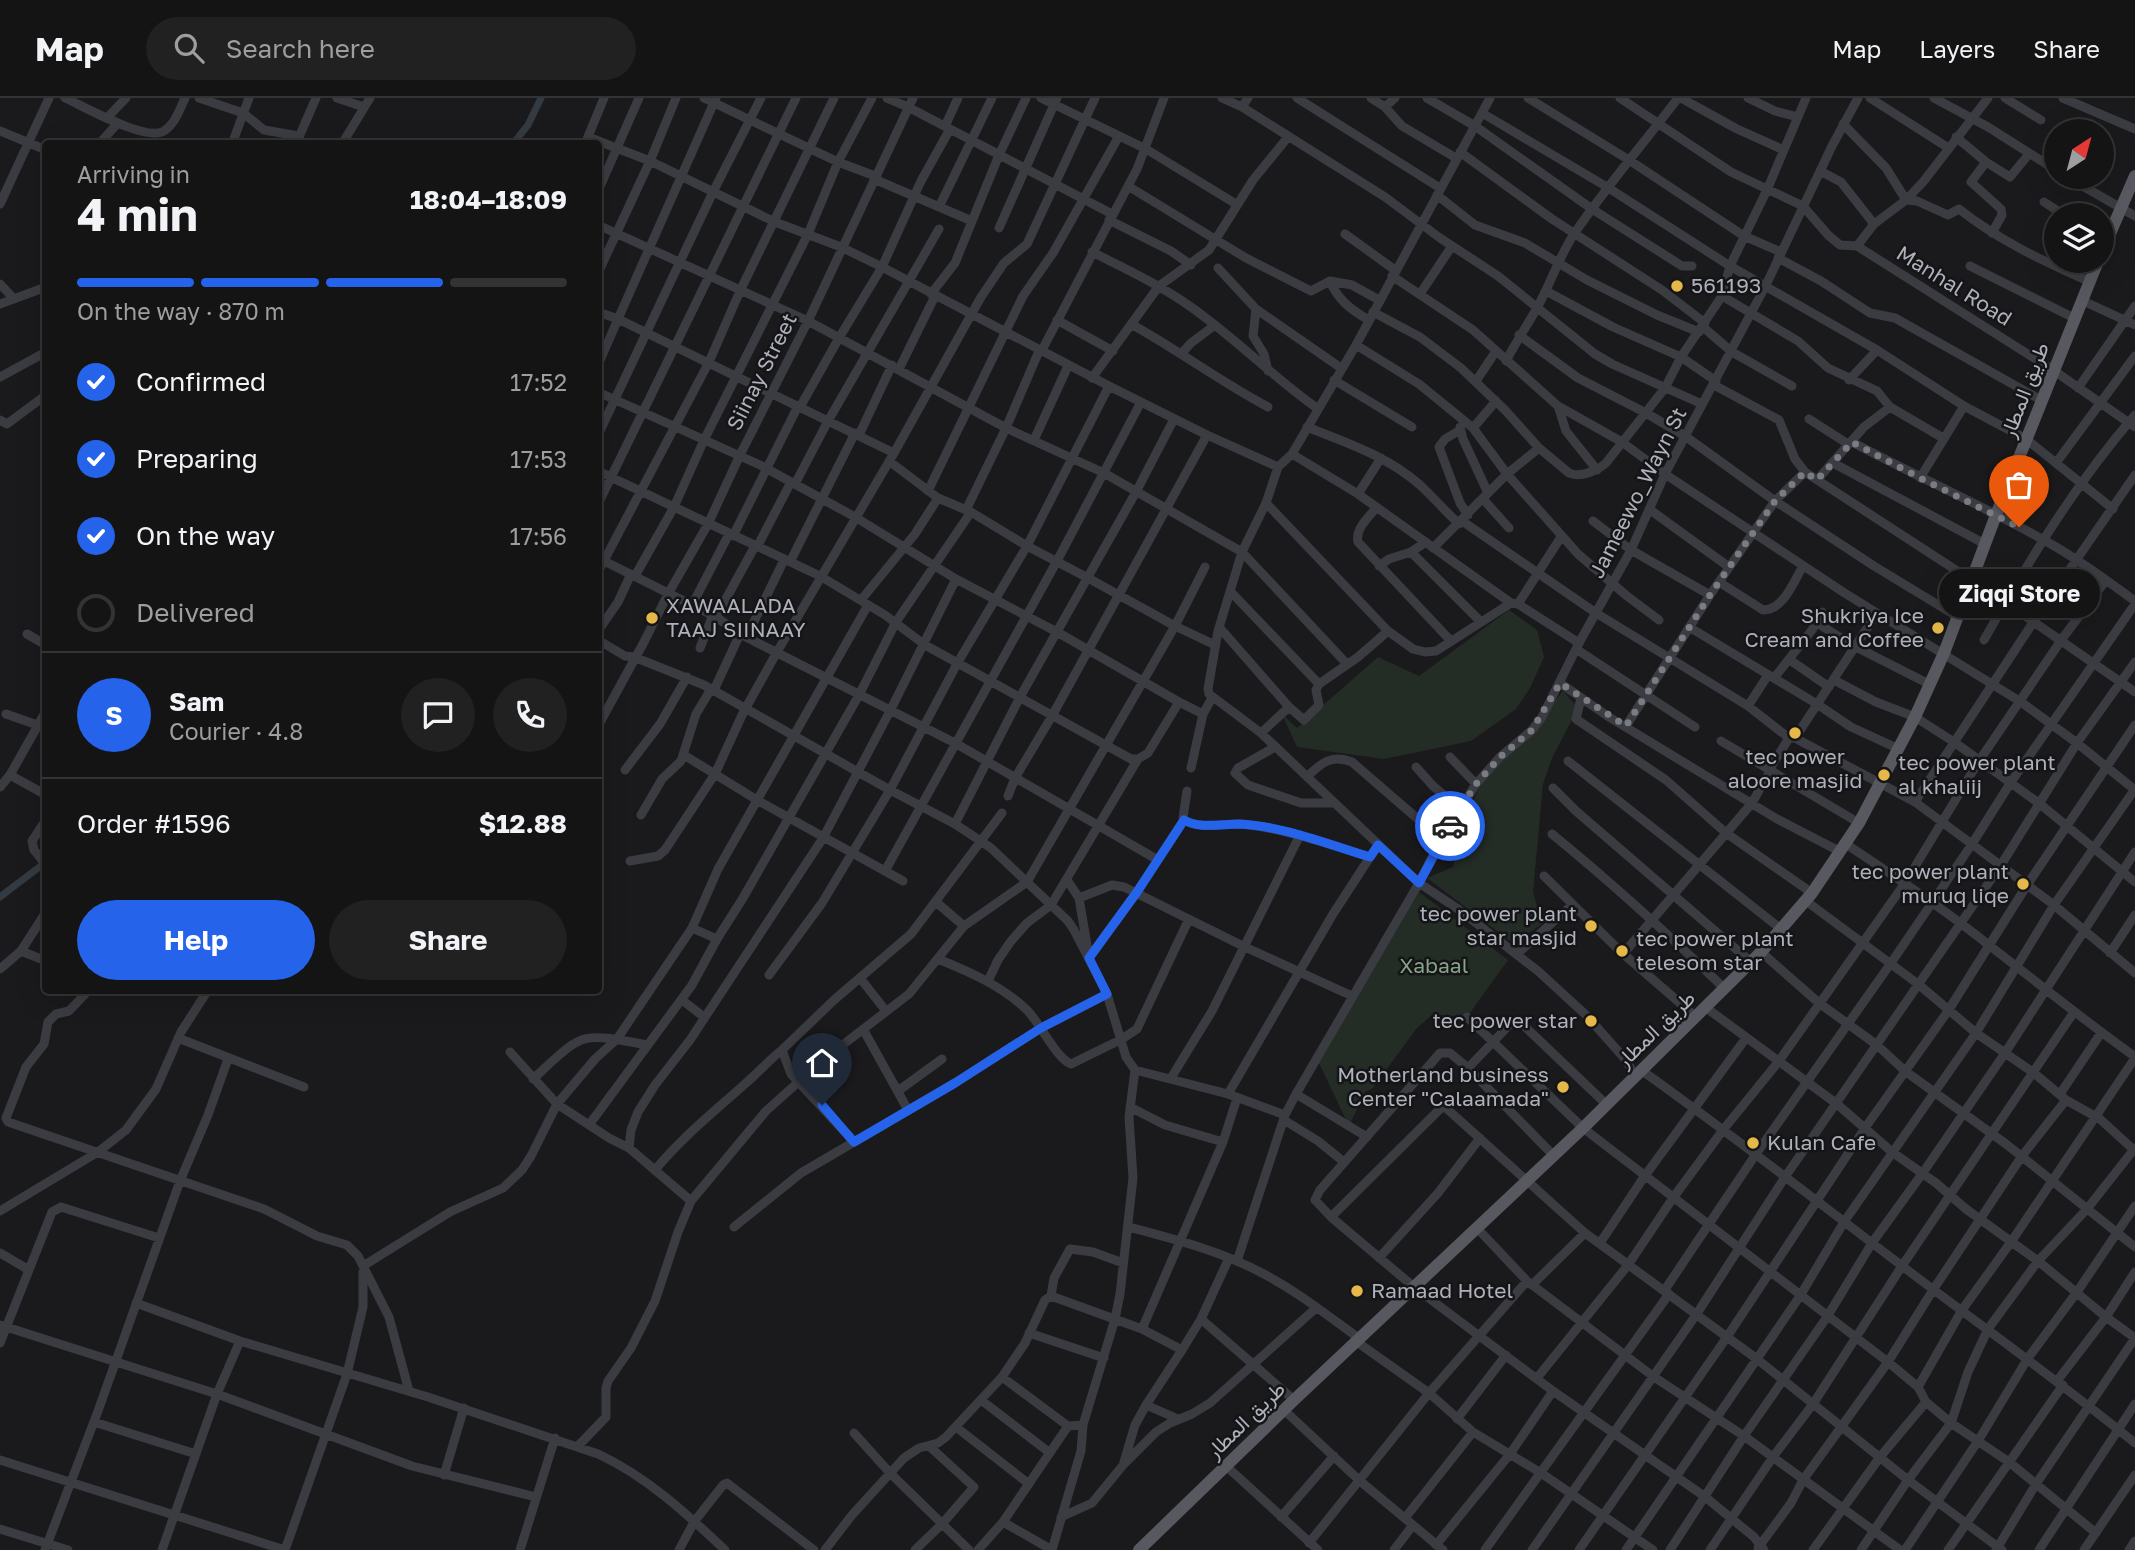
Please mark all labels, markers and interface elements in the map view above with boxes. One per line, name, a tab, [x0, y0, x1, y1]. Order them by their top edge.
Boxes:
search box	[146, 17, 636, 80]
text: Map	[35, 29, 104, 68]
icon: search	[170, 29, 208, 67]
text: Search here	[226, 33, 375, 64]
text: Map	[1832, 34, 1881, 63]
text: Layers	[1919, 34, 1995, 63]
text: Share	[2033, 34, 2100, 63]
north arrow	[2044, 119, 2114, 189]
map controls	[2044, 119, 2114, 273]
text: Arriving in	[77, 160, 190, 188]
text: 18:04–18:09	[410, 184, 567, 215]
text: 4 min	[77, 186, 198, 241]
button: layers	[2044, 203, 2114, 273]
street label: Manhal Road	[1892, 239, 2017, 331]
place label: 561193	[1691, 272, 1761, 298]
marker: 561193	[1669, 278, 1685, 294]
text: On the way · 870 m	[77, 297, 285, 325]
street label: Siinay Street	[720, 309, 802, 435]
street label: طريق المطار	[1994, 338, 2055, 442]
icon: check	[77, 363, 115, 401]
text: Confirmed	[136, 366, 266, 397]
text: 17:52	[510, 368, 567, 396]
street label: Jameewo_Wayn St	[1583, 403, 1691, 582]
icon: check	[77, 440, 115, 478]
text: Preparing	[136, 443, 258, 474]
text: 17:53	[510, 445, 567, 473]
pin	[1989, 455, 2049, 527]
icon: bag	[2000, 466, 2038, 504]
icon: check	[77, 517, 115, 555]
text: On the way	[136, 520, 275, 551]
text: 17:56	[510, 522, 567, 550]
callout: Ziqqi Store	[1938, 569, 2100, 618]
text: Ziqqi Store	[1959, 579, 2080, 607]
place label: XAWAALADA TAAJ SIINAAY	[666, 592, 806, 642]
text: Delivered	[136, 597, 255, 628]
place label: Shukriya Ice Cream and Coffee	[1745, 602, 1924, 652]
marker: XAWAALADA TAAJ SIINAAY	[644, 610, 660, 626]
marker: Shukriya Ice Cream and Coffee	[1930, 620, 1946, 636]
button: chat	[401, 678, 475, 752]
button: phone	[493, 678, 567, 752]
text: Sam	[169, 686, 224, 717]
text: S	[105, 700, 123, 731]
text: Courier · 4.8	[169, 717, 303, 745]
marker: tec power aloore masjid	[1787, 725, 1803, 741]
place label: tec power aloore masjid	[1728, 743, 1862, 793]
place label: tec power plant al khaliij	[1898, 749, 2056, 799]
marker: tec power plant al khaliij	[1876, 767, 1892, 783]
courier	[1415, 791, 1485, 861]
icon: car	[1431, 807, 1469, 845]
text: Order #1596	[77, 808, 231, 839]
text: $12.88	[479, 808, 567, 839]
place label: tec power plant muruq liqe	[1851, 858, 2009, 908]
marker: tec power plant muruq liqe	[2015, 876, 2031, 892]
button: Help	[77, 900, 315, 980]
button: Share	[329, 900, 567, 980]
place label: tec power plant star masjid	[1419, 900, 1577, 950]
marker: tec power plant star masjid	[1583, 918, 1599, 934]
place label: tec power plant telesom star	[1636, 925, 1794, 975]
marker: tec power plant telesom star	[1614, 943, 1630, 959]
park label: Xabaal	[1400, 952, 1468, 978]
street label: طريق المطار	[1610, 984, 1701, 1074]
place label: tec power star	[1432, 1007, 1577, 1033]
marker: tec power star	[1583, 1013, 1599, 1029]
pin	[792, 1033, 852, 1105]
icon: home	[803, 1044, 841, 1082]
place label: Motherland business Center "Calaamada"	[1337, 1061, 1549, 1111]
marker: Motherland business Center "Calaamada"	[1555, 1079, 1571, 1095]
place label: Kulan Cafe	[1767, 1129, 1876, 1155]
marker: Kulan Cafe	[1745, 1135, 1761, 1151]
place label: Ramaad Hotel	[1371, 1277, 1513, 1303]
marker: Ramaad Hotel	[1349, 1283, 1365, 1299]
street label: طريق المطار	[1200, 1375, 1291, 1465]

